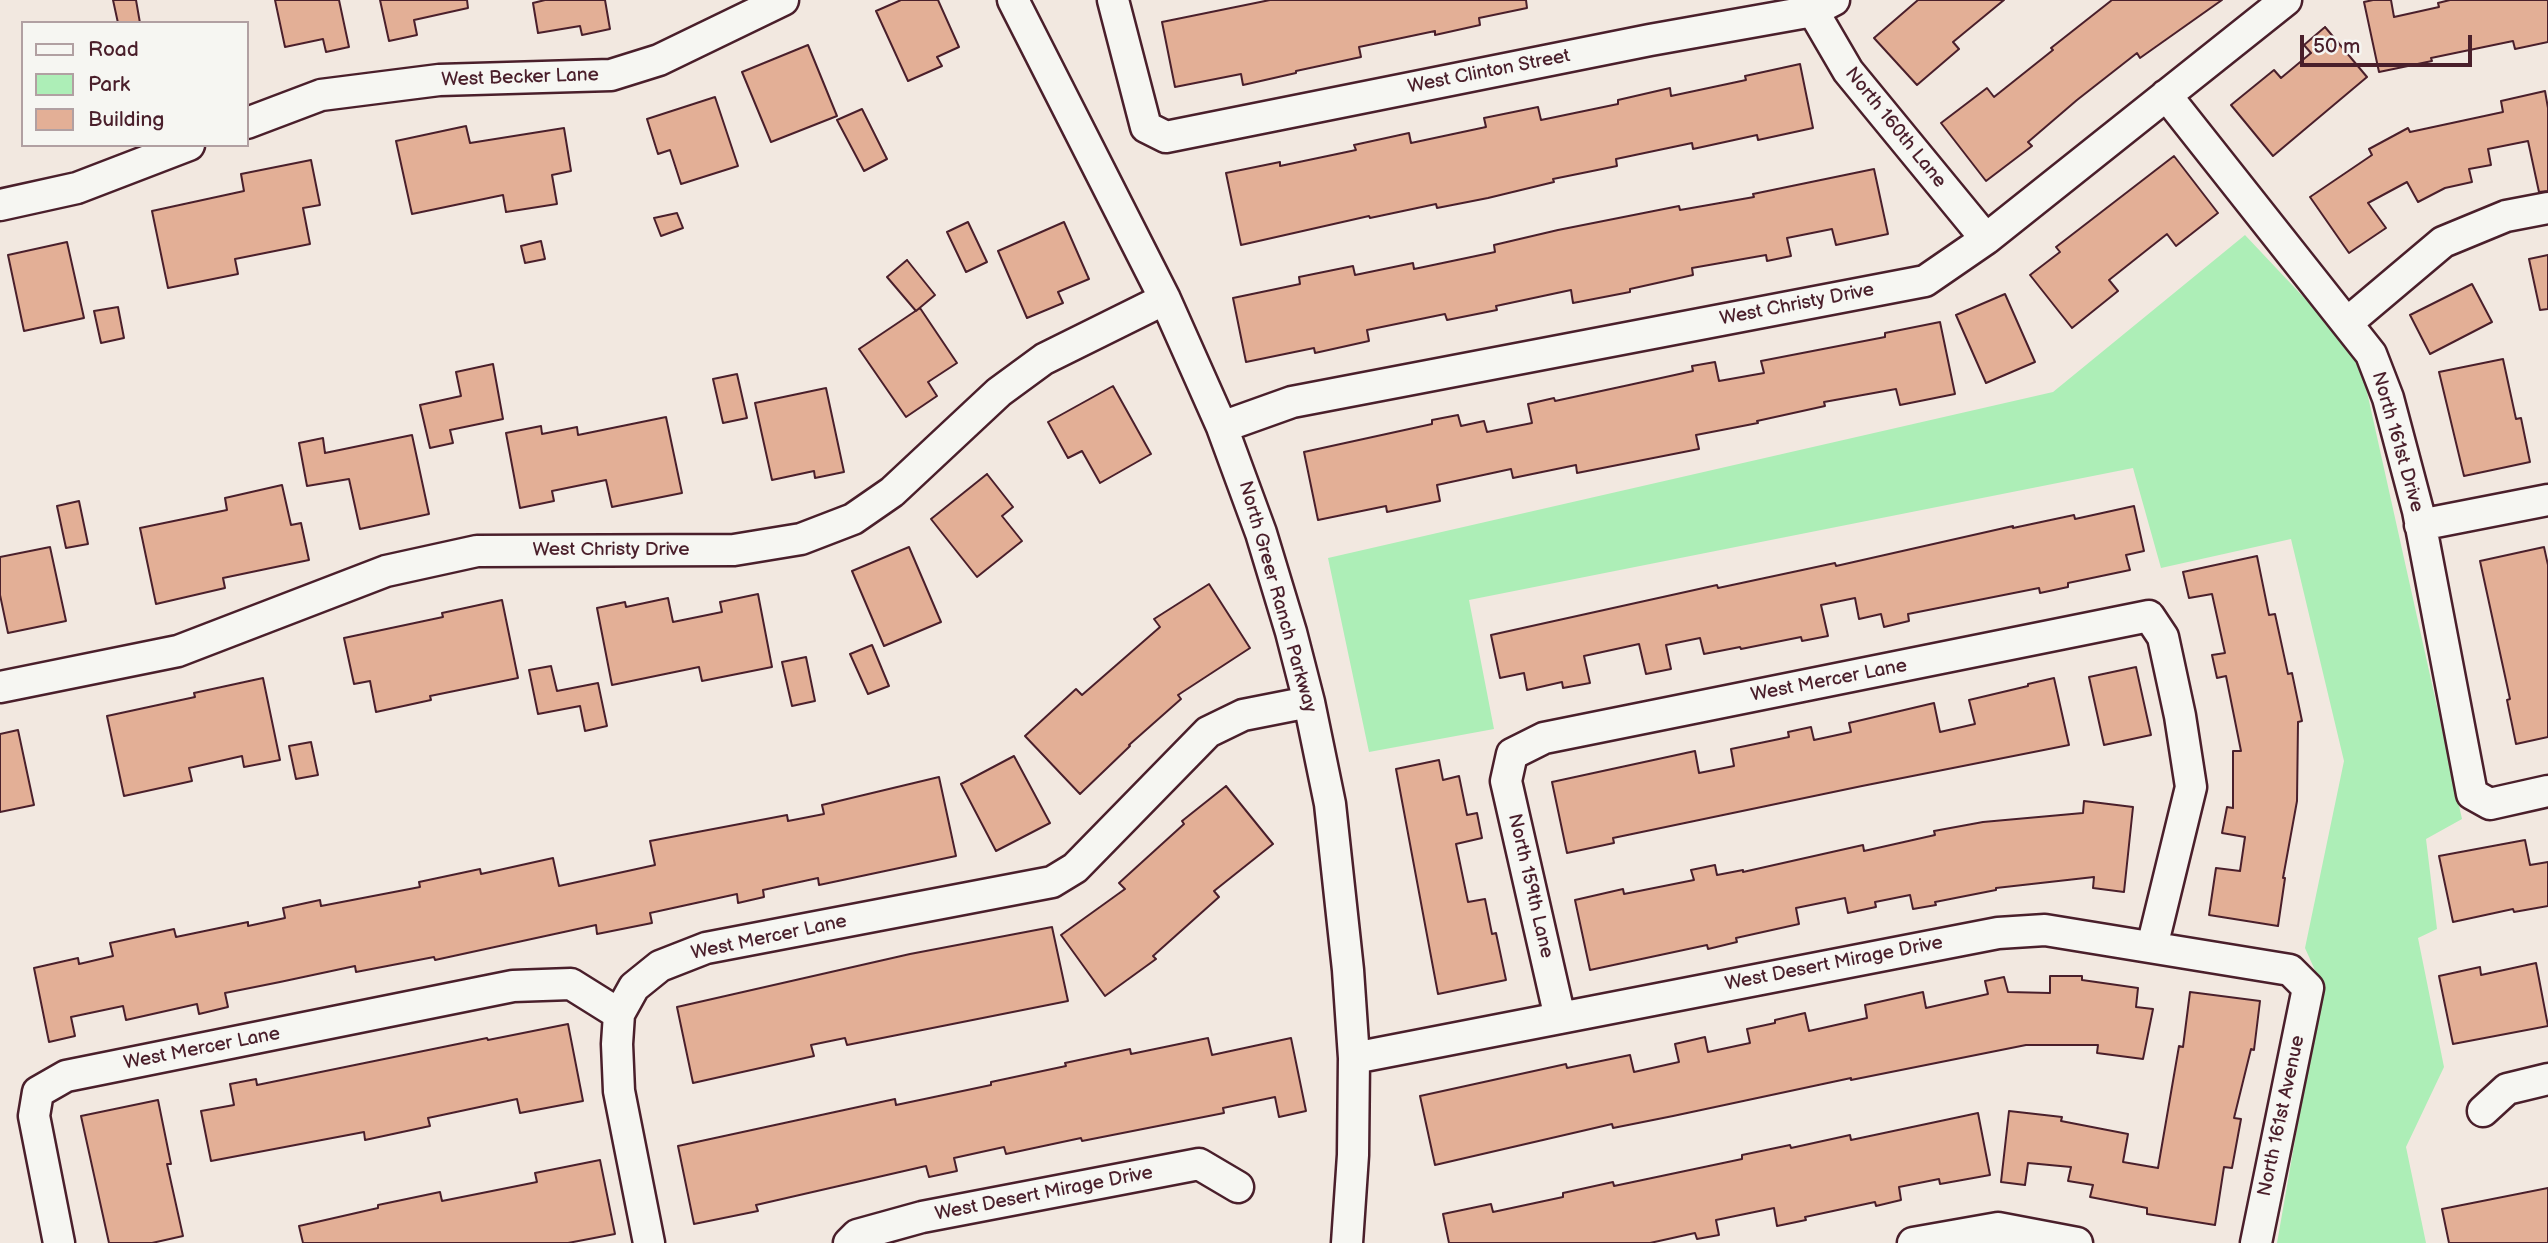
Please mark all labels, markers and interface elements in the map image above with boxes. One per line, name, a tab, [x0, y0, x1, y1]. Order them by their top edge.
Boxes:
legend	[21, 21, 248, 147]
scale bar	[2303, 21, 2474, 65]
text: 50 m	[2313, 34, 2360, 59]
text: Road	[88, 37, 139, 62]
street label: West Clinton Street	[1406, 45, 1572, 99]
street label: North 160th Lane	[1839, 63, 1951, 193]
street label: West Becker Lane	[441, 64, 599, 92]
text: Park	[88, 72, 130, 97]
text: Building	[88, 107, 164, 132]
street label: West Christy Drive	[1718, 279, 1876, 331]
street label: North 161st Drive	[2366, 369, 2428, 515]
street label: North Greer Ranch Parkway	[1233, 479, 1321, 715]
street label: West Christy Drive	[533, 539, 689, 561]
street label: West Mercer Lane	[1749, 655, 1909, 707]
street label: North 159th Lane	[1502, 812, 1558, 960]
street label: West Mercer Lane	[689, 910, 849, 966]
street label: West Desert Mirage Drive	[1723, 932, 1945, 996]
street label: West Mercer Lane	[122, 1023, 282, 1075]
street label: North 161st Avenue	[2254, 1033, 2310, 1199]
street label: West Desert Mirage Drive	[933, 1162, 1155, 1226]

